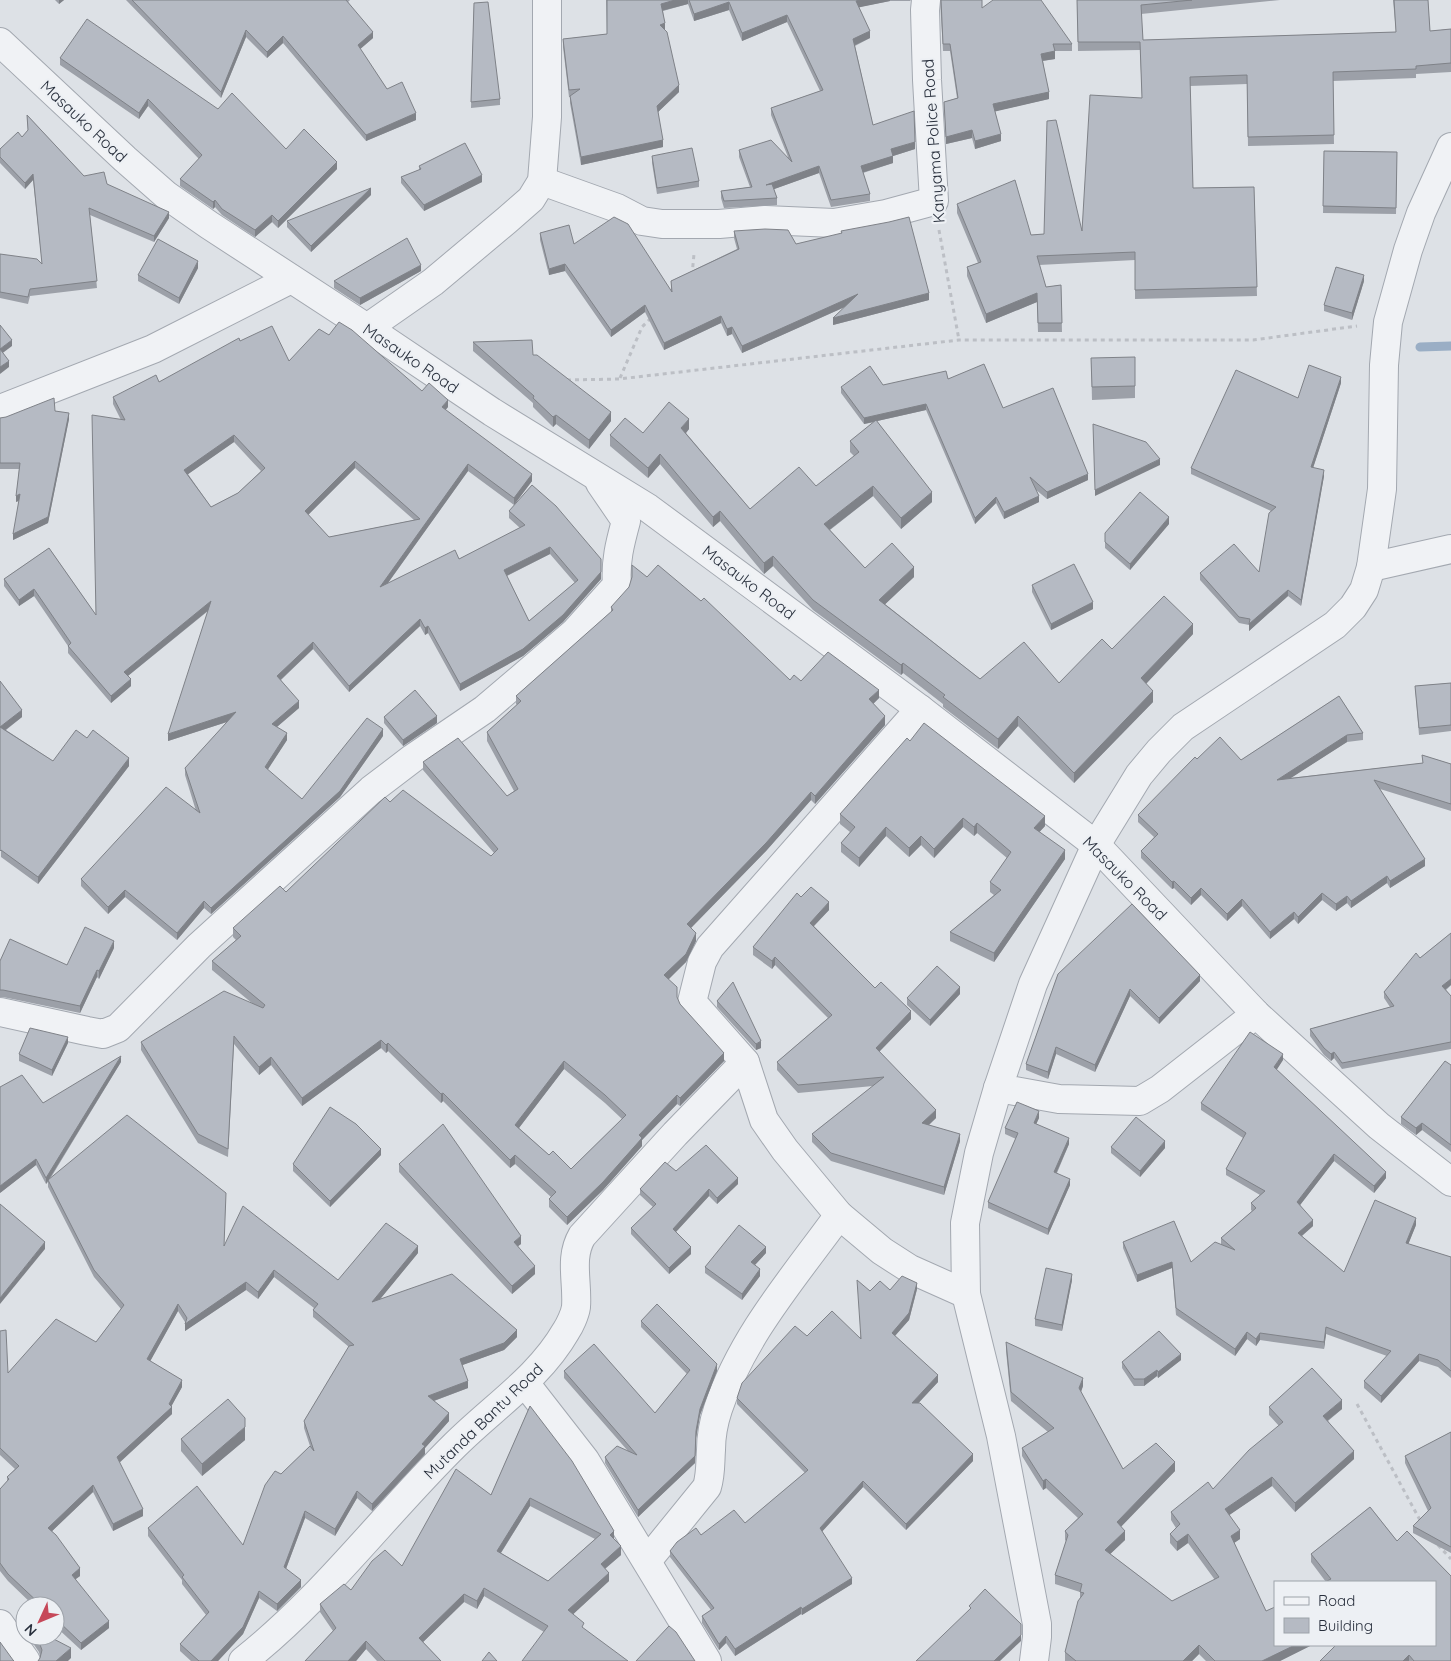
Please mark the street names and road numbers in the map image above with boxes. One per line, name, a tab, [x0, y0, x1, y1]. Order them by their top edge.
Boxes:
street label: Kanyama Police Road	[917, 58, 949, 224]
street label: Masauko Road	[37, 76, 131, 166]
street label: Masauko Road	[359, 319, 463, 397]
street label: Masauko Road	[699, 541, 799, 623]
street label: Masauko Road	[1079, 832, 1171, 924]
street label: Mutanda Bantu Road	[419, 1359, 547, 1483]

